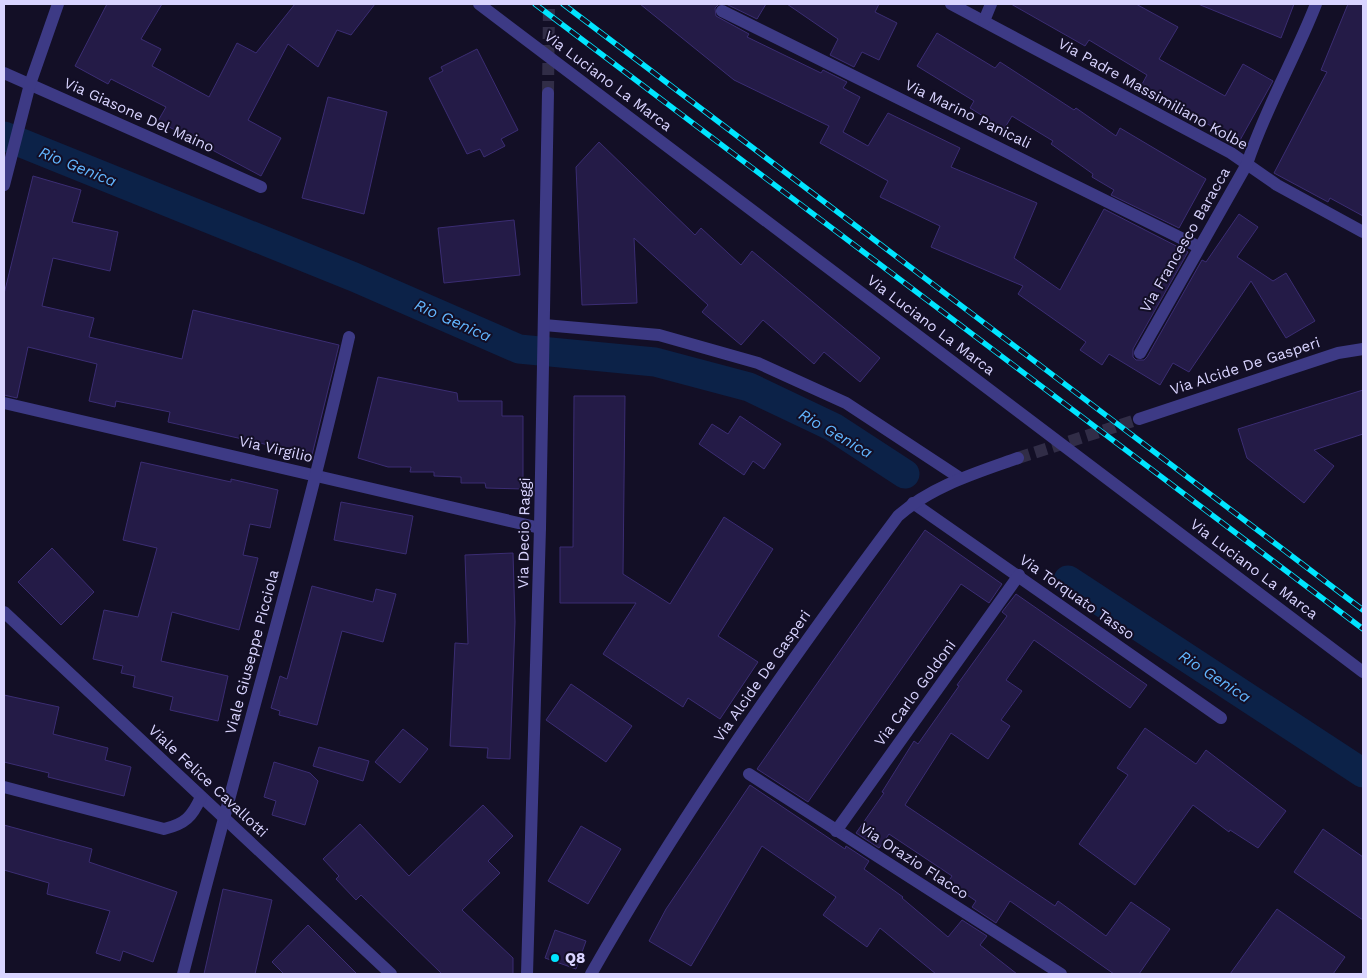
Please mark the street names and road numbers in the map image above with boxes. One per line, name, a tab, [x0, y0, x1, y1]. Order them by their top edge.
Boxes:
street label: Via Luciano La Marca	[540, 27, 676, 135]
street label: Via Padre Massimiliano Kolbe	[1055, 34, 1251, 154]
street label: Via Giasone Del Maino	[61, 74, 217, 156]
street label: Via Marino Panicali	[902, 76, 1034, 152]
street label: Via Francesco Baracca	[1136, 164, 1234, 316]
street label: Via Luciano La Marca	[863, 271, 999, 379]
street label: Via Alcide De Gasperi	[1168, 333, 1322, 399]
street label: Via Virgilio	[237, 432, 315, 466]
street label: Via Decio Raggi	[514, 477, 534, 589]
street label: Via Luciano La Marca	[1186, 515, 1322, 623]
street label: Via Torquato Tasso	[1016, 550, 1138, 644]
street label: Viale Giuseppe Picciola	[221, 567, 283, 736]
street label: Via Alcide De Gasperi	[710, 607, 814, 745]
street label: Via Carlo Goldoni	[870, 636, 960, 750]
street label: Viale Felice Cavallotti	[145, 721, 271, 841]
street label: Via Orazio Flacco	[856, 819, 972, 903]

